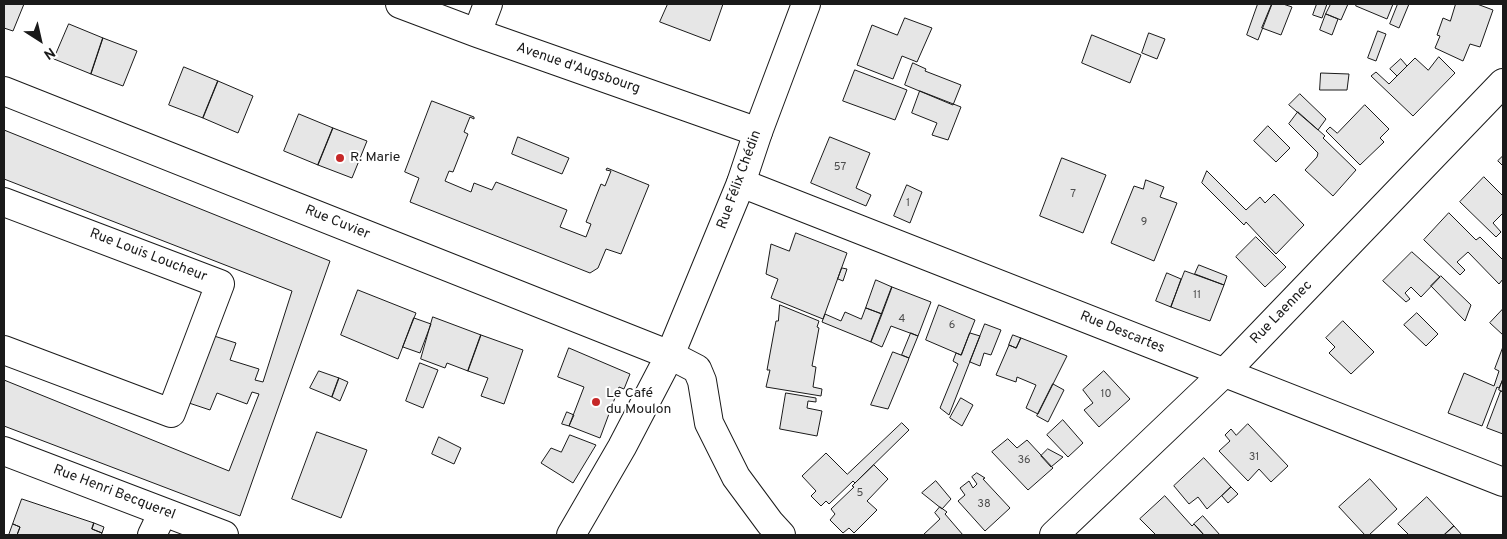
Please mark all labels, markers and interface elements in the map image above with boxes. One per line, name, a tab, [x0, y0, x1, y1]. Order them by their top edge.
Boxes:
north arrow	[15, 15, 65, 65]
street label: Avenue d'Augsbourg	[514, 40, 642, 98]
text: N	[40, 43, 58, 63]
street label: Rue Félix Chédin	[714, 128, 766, 232]
place label: R. Marie	[350, 150, 400, 166]
marker: R. Marie	[334, 152, 346, 164]
house number: 57	[834, 161, 846, 175]
house number: 7	[1070, 188, 1076, 202]
house number: 1	[906, 197, 910, 211]
street label: Rue Cuvier	[302, 202, 372, 244]
house number: 9	[1141, 216, 1147, 230]
street label: Rue Louis Loucheur	[87, 226, 209, 286]
street label: Rue Laennec	[1248, 278, 1316, 348]
house number: 11	[1193, 289, 1201, 303]
street label: Rue Descartes	[1077, 308, 1167, 358]
house number: 4	[899, 313, 905, 327]
house number: 6	[949, 319, 955, 333]
place label: Le Café du Moulon	[606, 386, 671, 418]
house number: 10	[1100, 388, 1112, 402]
marker: Le Café du Moulon	[590, 396, 602, 408]
house number: 31	[1249, 451, 1259, 465]
house number: 36	[1017, 454, 1031, 468]
street label: Rue Henri Becquerel	[51, 462, 177, 524]
house number: 5	[857, 487, 863, 501]
house number: 38	[977, 498, 991, 512]

